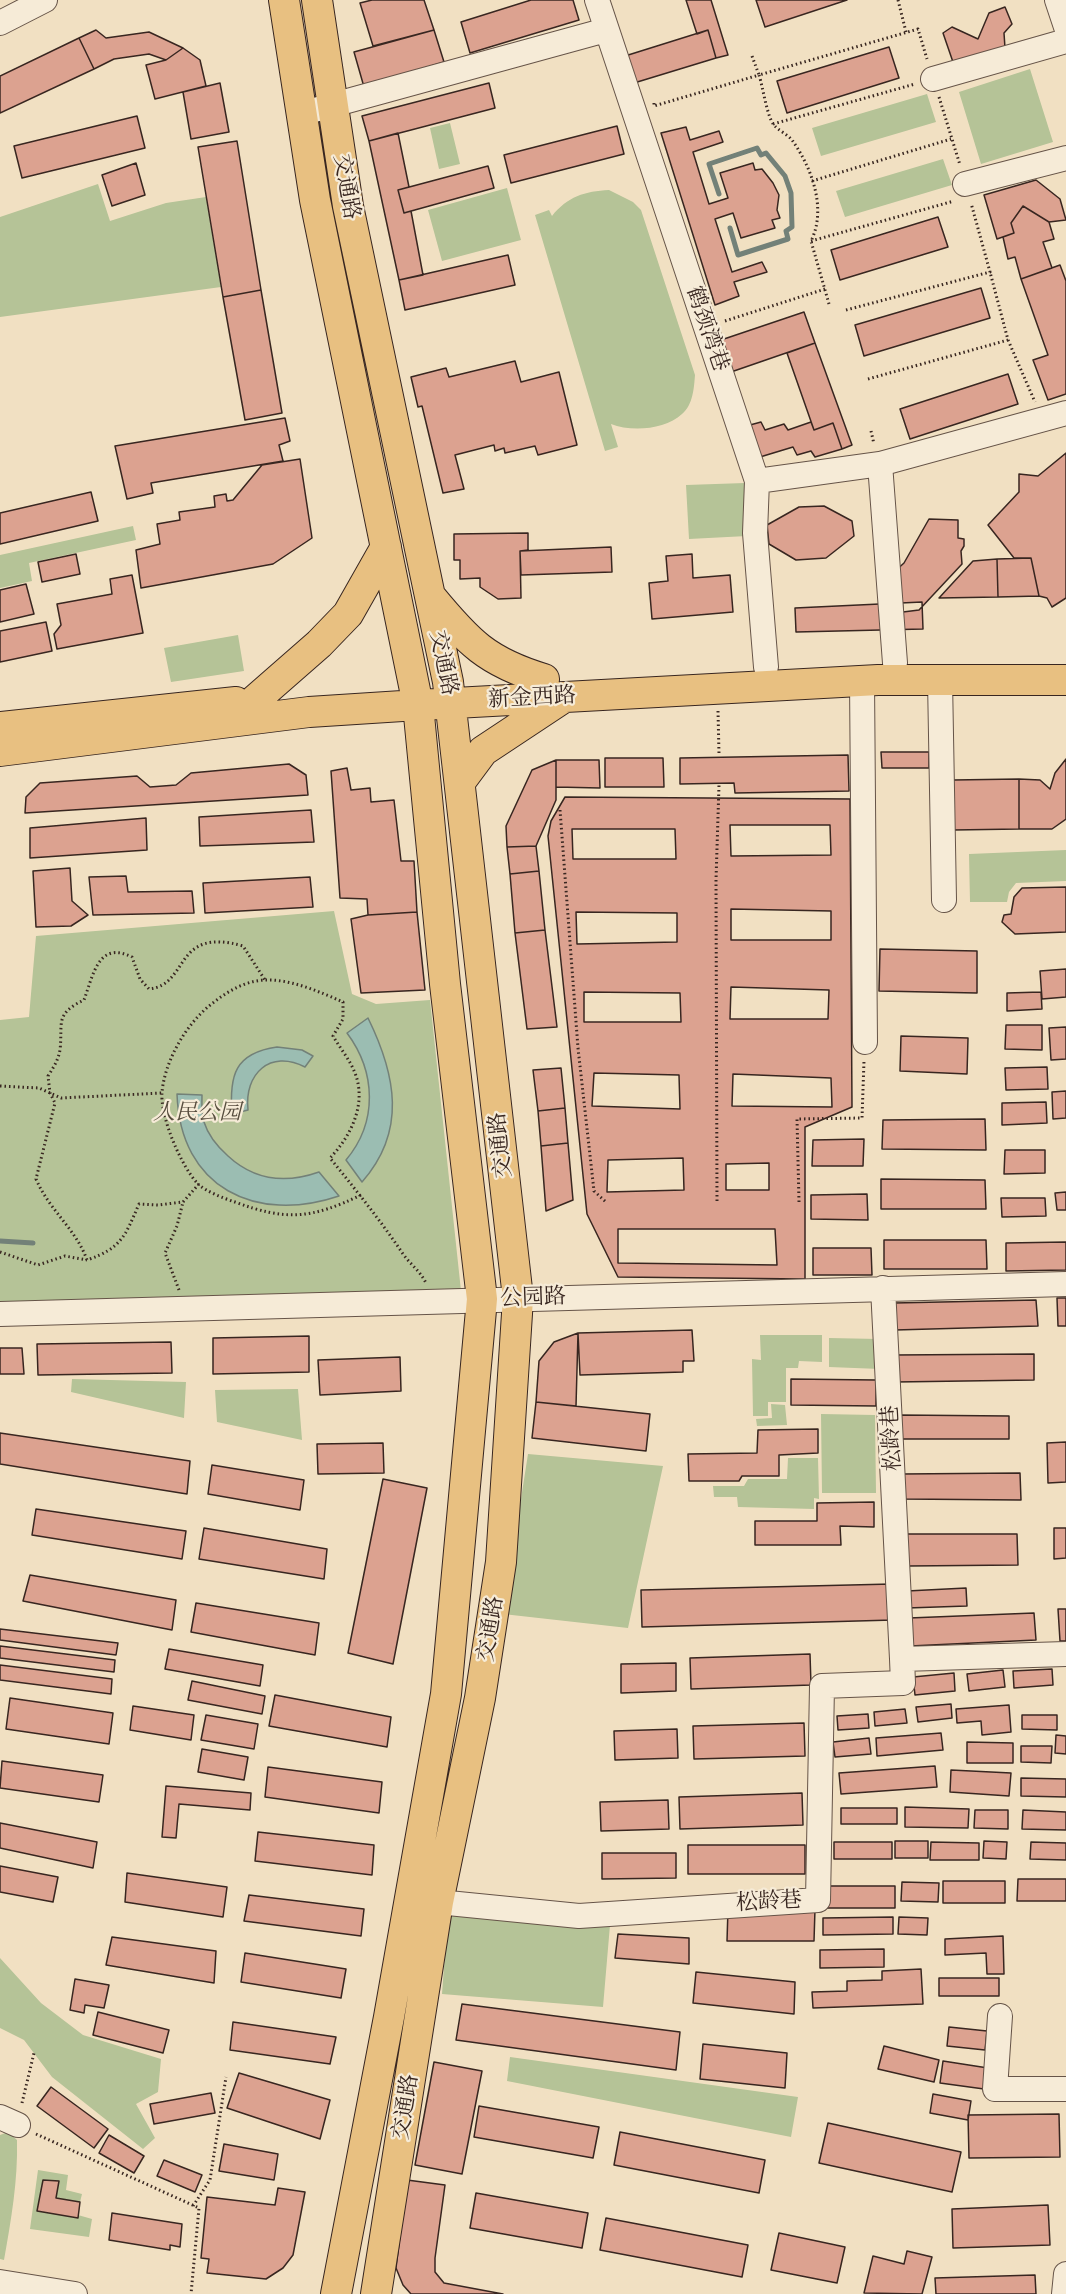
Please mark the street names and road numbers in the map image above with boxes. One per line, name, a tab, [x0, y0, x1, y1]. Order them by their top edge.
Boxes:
street label: 交通路	[327, 152, 365, 222]
street label: 鹤颈湾巷	[680, 283, 734, 375]
street label: 交通路	[423, 628, 463, 698]
street label: 新金西路	[487, 683, 577, 713]
street label: 交通路	[484, 1111, 518, 1179]
street label: 公园路	[500, 1284, 566, 1312]
street label: 松龄巷	[877, 1404, 907, 1472]
street label: 交通路	[473, 1594, 509, 1664]
street label: 松龄巷	[735, 1887, 803, 1917]
street label: 交通路	[388, 2072, 424, 2142]

